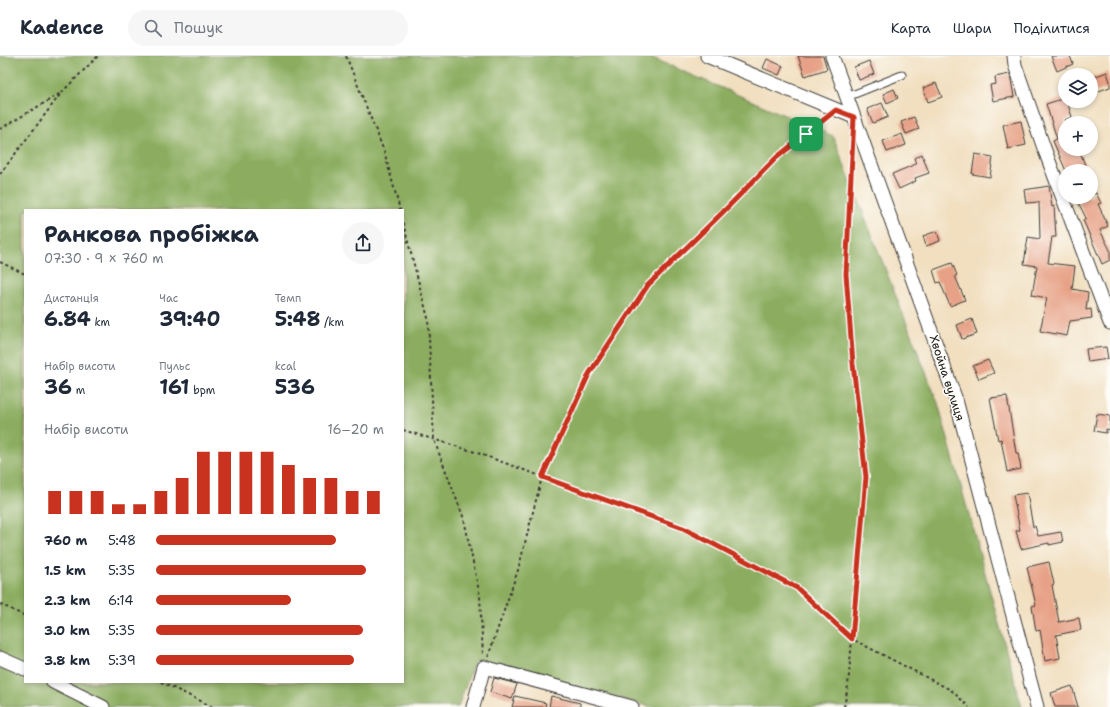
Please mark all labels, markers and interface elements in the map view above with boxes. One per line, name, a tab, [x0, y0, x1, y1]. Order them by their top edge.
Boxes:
search box	[128, 10, 408, 46]
text: Kadence	[20, 15, 104, 40]
icon: search	[142, 17, 164, 39]
text: Пошук	[174, 18, 223, 38]
text: Карта	[891, 19, 931, 37]
text: Шари	[953, 19, 992, 37]
text: Поділитися	[1014, 19, 1090, 37]
map controls	[1058, 68, 1098, 204]
button: layers	[1058, 68, 1098, 108]
button: +	[1058, 116, 1098, 156]
pin	[789, 117, 823, 151]
icon: arrive	[795, 123, 817, 145]
button: −	[1058, 164, 1098, 204]
text: Ранкова пробіжка	[44, 220, 259, 249]
button: share	[342, 222, 384, 264]
text: 07:30 · 9 × 760 m	[44, 250, 164, 267]
text: Дистанція	[44, 291, 99, 306]
text: Час	[159, 291, 178, 306]
text: Темп	[275, 291, 301, 306]
text: 6.84	[44, 306, 91, 332]
text: 39:40	[159, 306, 220, 332]
text: 5:48	[275, 306, 320, 332]
text: km	[91, 315, 110, 330]
text: /km	[320, 315, 344, 330]
street label: Хвойна вулиця	[926, 333, 968, 423]
text: Набір висоти	[44, 359, 116, 374]
text: Пульс	[159, 359, 190, 374]
text: kcal	[275, 359, 296, 374]
text: 36	[44, 374, 72, 400]
text: 161	[159, 374, 189, 400]
text: 536	[275, 374, 315, 400]
text: m	[72, 383, 85, 398]
text: bpm	[189, 383, 215, 398]
text: Набір висоти	[44, 421, 129, 438]
text: 16–20 m	[327, 421, 384, 438]
text: 760 m	[44, 532, 87, 549]
text: 5:48	[108, 532, 136, 549]
text: 1.5 km	[44, 562, 86, 579]
text: 5:35	[108, 562, 135, 579]
text: 2.3 km	[44, 592, 90, 609]
text: 6:14	[108, 592, 133, 609]
text: 3.0 km	[44, 622, 90, 639]
text: 5:35	[108, 622, 135, 639]
text: 3.8 km	[44, 652, 90, 669]
text: 5:39	[108, 652, 136, 669]

